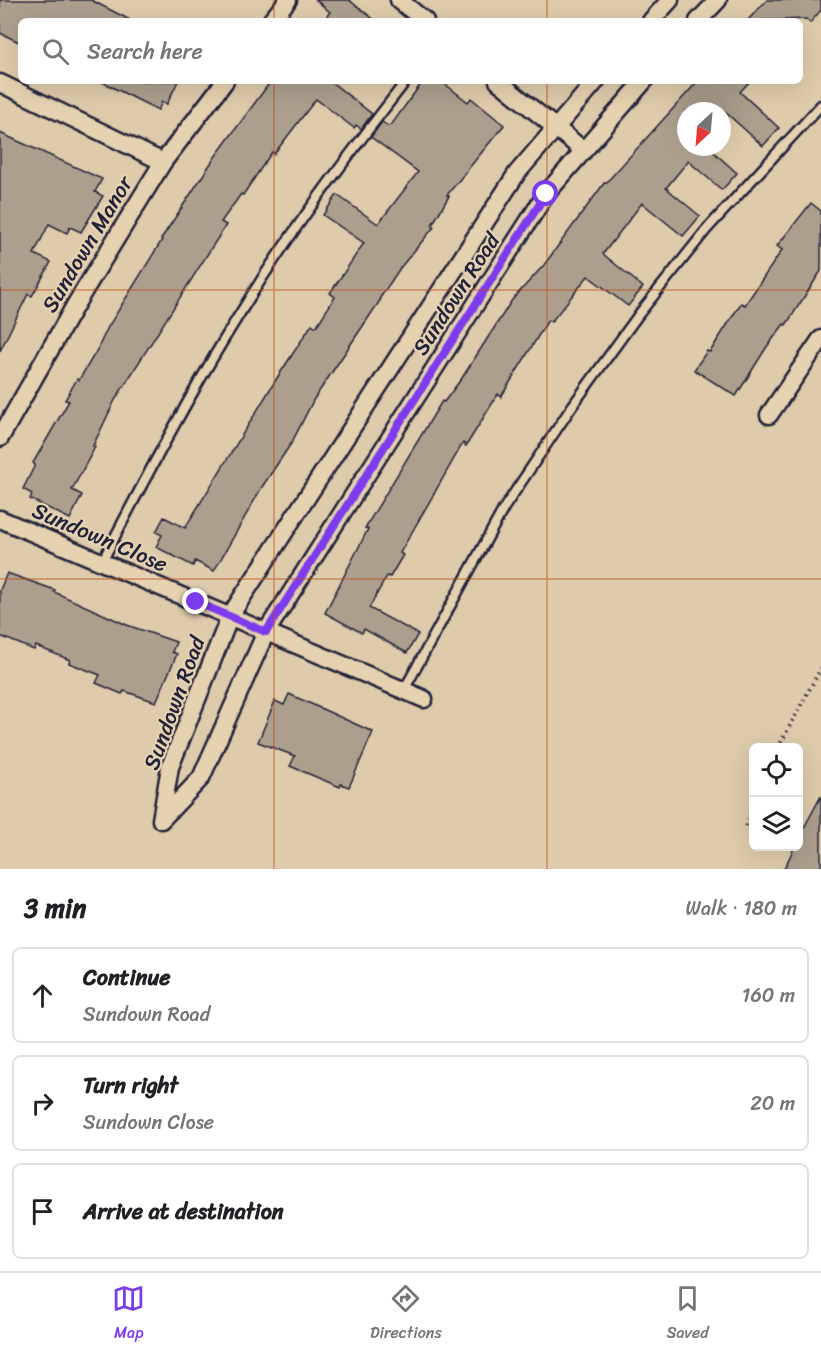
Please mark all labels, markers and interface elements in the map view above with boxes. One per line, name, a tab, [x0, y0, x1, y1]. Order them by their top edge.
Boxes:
search box	[18, 18, 803, 84]
text: Search here	[87, 32, 203, 71]
icon: search	[39, 35, 72, 68]
north arrow	[677, 102, 731, 156]
street label: Sundown Manor	[31, 167, 144, 320]
route start	[532, 180, 558, 206]
street label: Sundown Road	[402, 224, 511, 363]
street label: Sundown Close	[26, 491, 174, 583]
route end	[182, 588, 208, 614]
street label: Sundown Road	[132, 629, 217, 775]
map controls	[749, 743, 803, 851]
button: locate	[749, 743, 803, 797]
button: layers	[749, 797, 803, 851]
text: 3 min	[24, 885, 86, 931]
text: Walk · 180 m	[686, 891, 797, 926]
text: Continue	[83, 958, 171, 997]
text: 160 m	[742, 978, 795, 1013]
icon: ahead	[26, 979, 59, 1012]
text: Sundown Road	[83, 997, 210, 1032]
text: Turn right	[83, 1066, 178, 1105]
text: 20 m	[750, 1086, 795, 1121]
icon: right	[26, 1087, 59, 1120]
text: Sundown Close	[83, 1105, 214, 1140]
text: Arrive at destination	[83, 1192, 284, 1231]
icon: arrive	[26, 1195, 59, 1228]
tab: Map	[112, 1282, 145, 1347]
tab: Directions	[370, 1282, 442, 1347]
tab: Saved	[666, 1282, 709, 1347]

